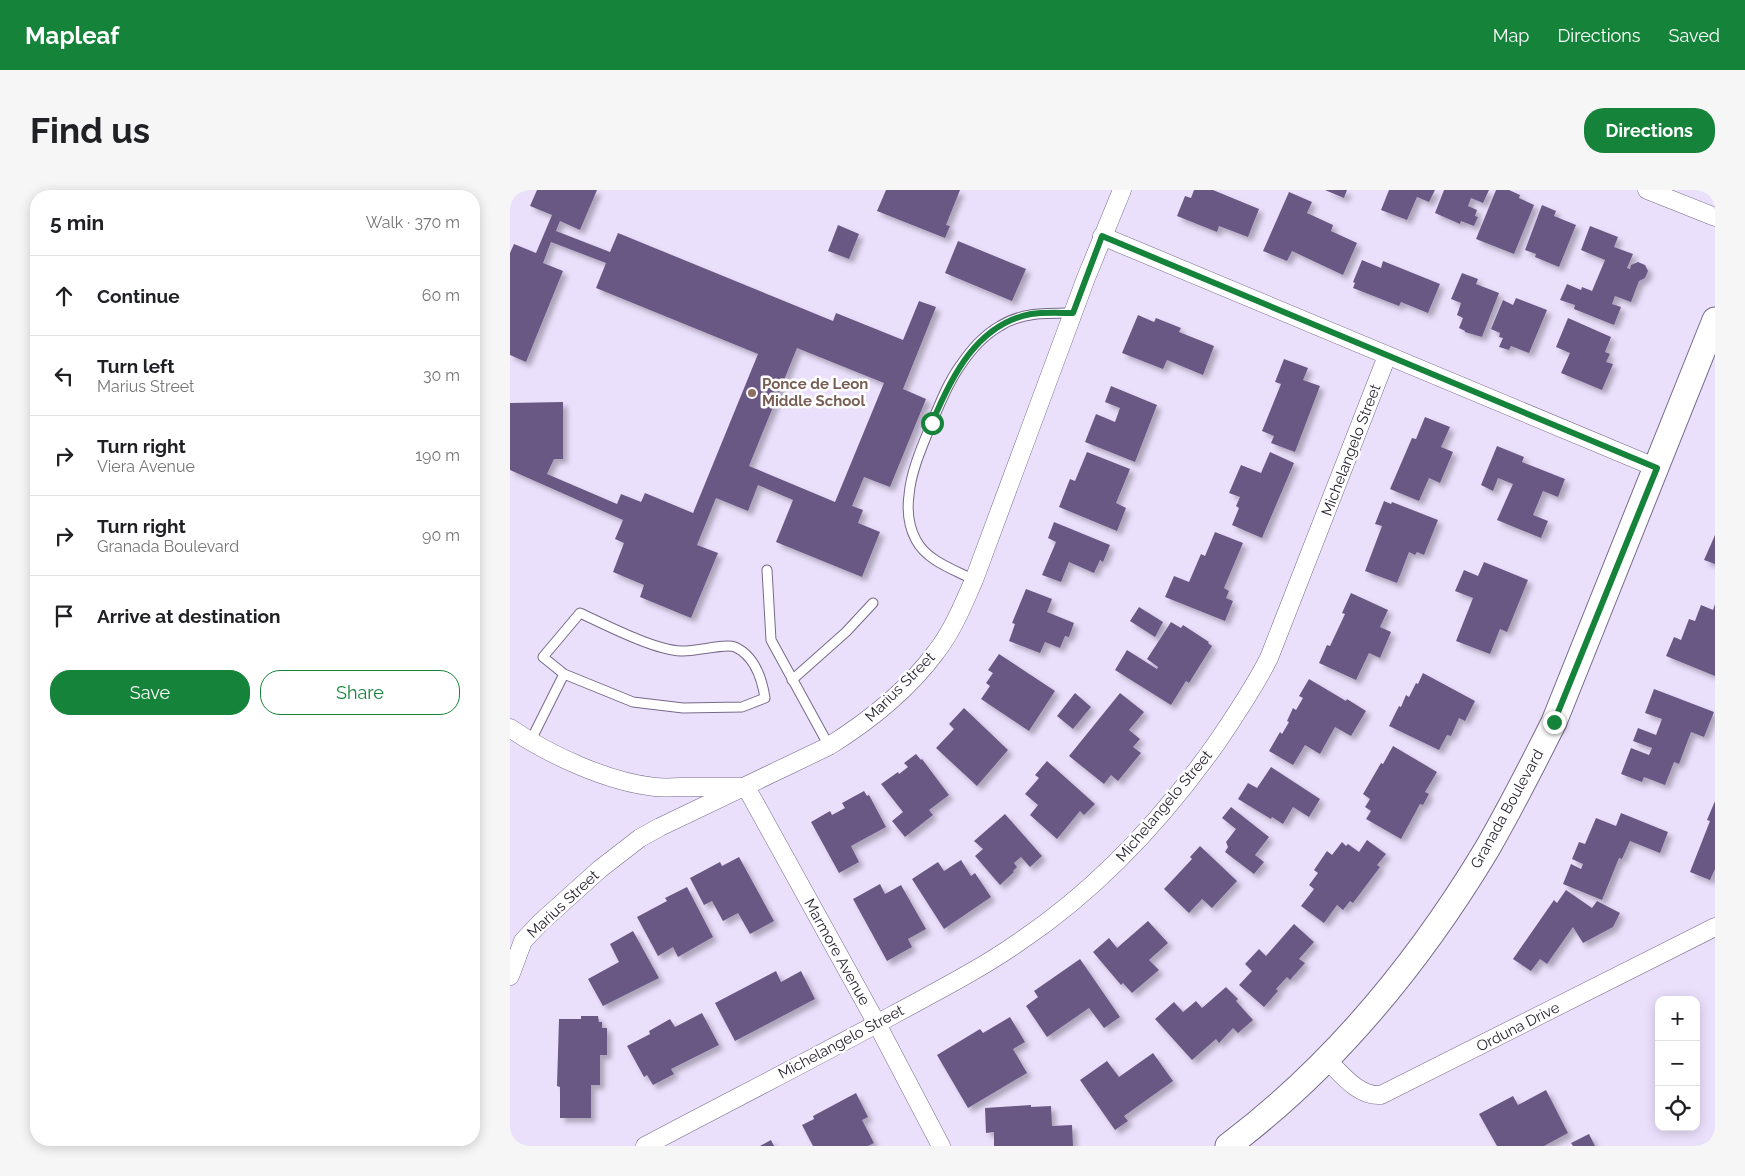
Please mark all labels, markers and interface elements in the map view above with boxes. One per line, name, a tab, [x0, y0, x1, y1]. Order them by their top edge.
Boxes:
text: Mapleaf	[25, 21, 119, 50]
text: Map	[1493, 25, 1529, 46]
text: Directions	[1557, 25, 1641, 46]
text: Saved	[1669, 25, 1720, 46]
button: Directions	[1584, 108, 1715, 153]
text: Find us	[30, 110, 150, 151]
text: 5 min	[50, 210, 104, 235]
text: Walk · 370 m	[366, 213, 460, 232]
icon: ahead	[50, 282, 78, 310]
text: Continue	[97, 285, 180, 307]
text: 60 m	[422, 286, 460, 305]
text: Turn left	[97, 355, 174, 377]
icon: left	[50, 362, 78, 390]
text: 30 m	[423, 366, 460, 385]
place label: Ponce de Leon Middle School	[762, 375, 868, 410]
text: Marius Street	[97, 377, 194, 396]
street label: Michelangelo Street	[1318, 382, 1384, 518]
marker: Ponce de Leon Middle School	[746, 387, 758, 399]
route start	[921, 412, 944, 435]
text: Turn right	[97, 435, 186, 457]
icon: right	[50, 442, 78, 470]
text: 190 m	[415, 446, 460, 465]
text: Viera Avenue	[97, 457, 195, 476]
text: Turn right	[97, 515, 186, 537]
icon: right	[50, 522, 78, 550]
text: 90 m	[422, 526, 460, 545]
text: Granada Boulevard	[97, 537, 239, 556]
icon: arrive	[50, 602, 78, 630]
text: Arrive at destination	[97, 605, 281, 627]
street label: Marius Street	[861, 648, 939, 726]
button: Save	[50, 670, 250, 715]
button: Share	[260, 670, 460, 715]
route end	[1543, 711, 1566, 734]
street label: Granada Boulevard	[1467, 746, 1547, 872]
street label: Michelangelo Street	[1112, 747, 1216, 865]
street label: Marius Street	[523, 866, 603, 942]
street label: Marmore Avenue	[800, 896, 874, 1009]
map controls	[1655, 996, 1700, 1131]
button: +	[1655, 996, 1700, 1041]
street label: Orduna Drive	[1473, 998, 1563, 1056]
street label: Michelangelo Street	[775, 1001, 907, 1083]
button: −	[1655, 1041, 1700, 1086]
button: locate	[1655, 1086, 1700, 1131]

